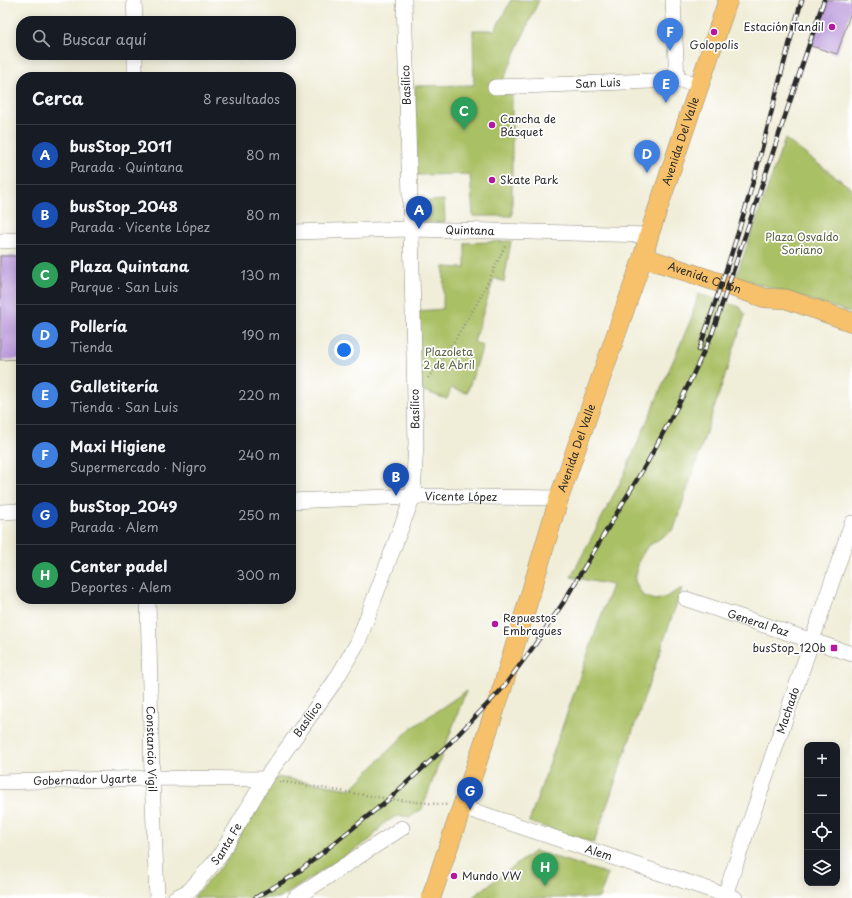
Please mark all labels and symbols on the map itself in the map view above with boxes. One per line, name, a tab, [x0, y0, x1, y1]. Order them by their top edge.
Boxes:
pin: F	[657, 18, 683, 51]
place label: Estación Tandil	[744, 18, 824, 35]
marker: Estación Tandil	[827, 22, 837, 32]
marker: Golopolis	[709, 27, 719, 37]
place label: Golopolis	[689, 36, 739, 53]
street label: Basílico	[396, 65, 415, 105]
pin: E	[653, 70, 679, 103]
street label: San Luis	[575, 73, 621, 92]
street label: Avenida Del Valle	[657, 95, 703, 188]
pin: C	[451, 97, 477, 130]
place label: Cancha de Básquet	[500, 110, 556, 140]
marker: Cancha de Básquet	[487, 120, 497, 130]
pin: D	[634, 140, 660, 173]
place label: Skate Park	[500, 171, 559, 188]
marker: Skate Park	[487, 175, 497, 185]
pin: A	[406, 196, 432, 229]
street label: Quintana	[445, 221, 495, 239]
park label: Plaza Osvaldo Soriano	[765, 228, 839, 258]
street label: Avenida Colón	[666, 257, 744, 297]
your location	[334, 340, 354, 360]
park label: Plazoleta 2 de Abril	[423, 343, 475, 373]
street label: Basílico	[406, 389, 423, 429]
street label: Avenida Del Valle	[553, 401, 599, 494]
pin: B	[383, 463, 409, 496]
street label: Vicente López	[425, 487, 497, 505]
street label: General Paz	[725, 604, 791, 641]
place label: Repuestos Embragues	[503, 609, 562, 639]
marker: Repuestos Embragues	[490, 619, 500, 629]
place label: busStop_120b	[753, 639, 826, 656]
marker: busStop_120b	[829, 643, 839, 653]
street label: Machado	[772, 685, 803, 736]
street label: Basílico	[289, 698, 326, 740]
street label: Constancio Vigil	[142, 706, 162, 792]
street label: Gobernador Ugarte	[33, 769, 137, 789]
pin: G	[457, 777, 483, 810]
street label: Santa Fe	[207, 819, 245, 869]
street label: Alem	[583, 840, 615, 865]
pin: H	[532, 853, 558, 886]
place label: Mundo VW	[462, 867, 521, 884]
marker: Mundo VW	[449, 871, 459, 881]

